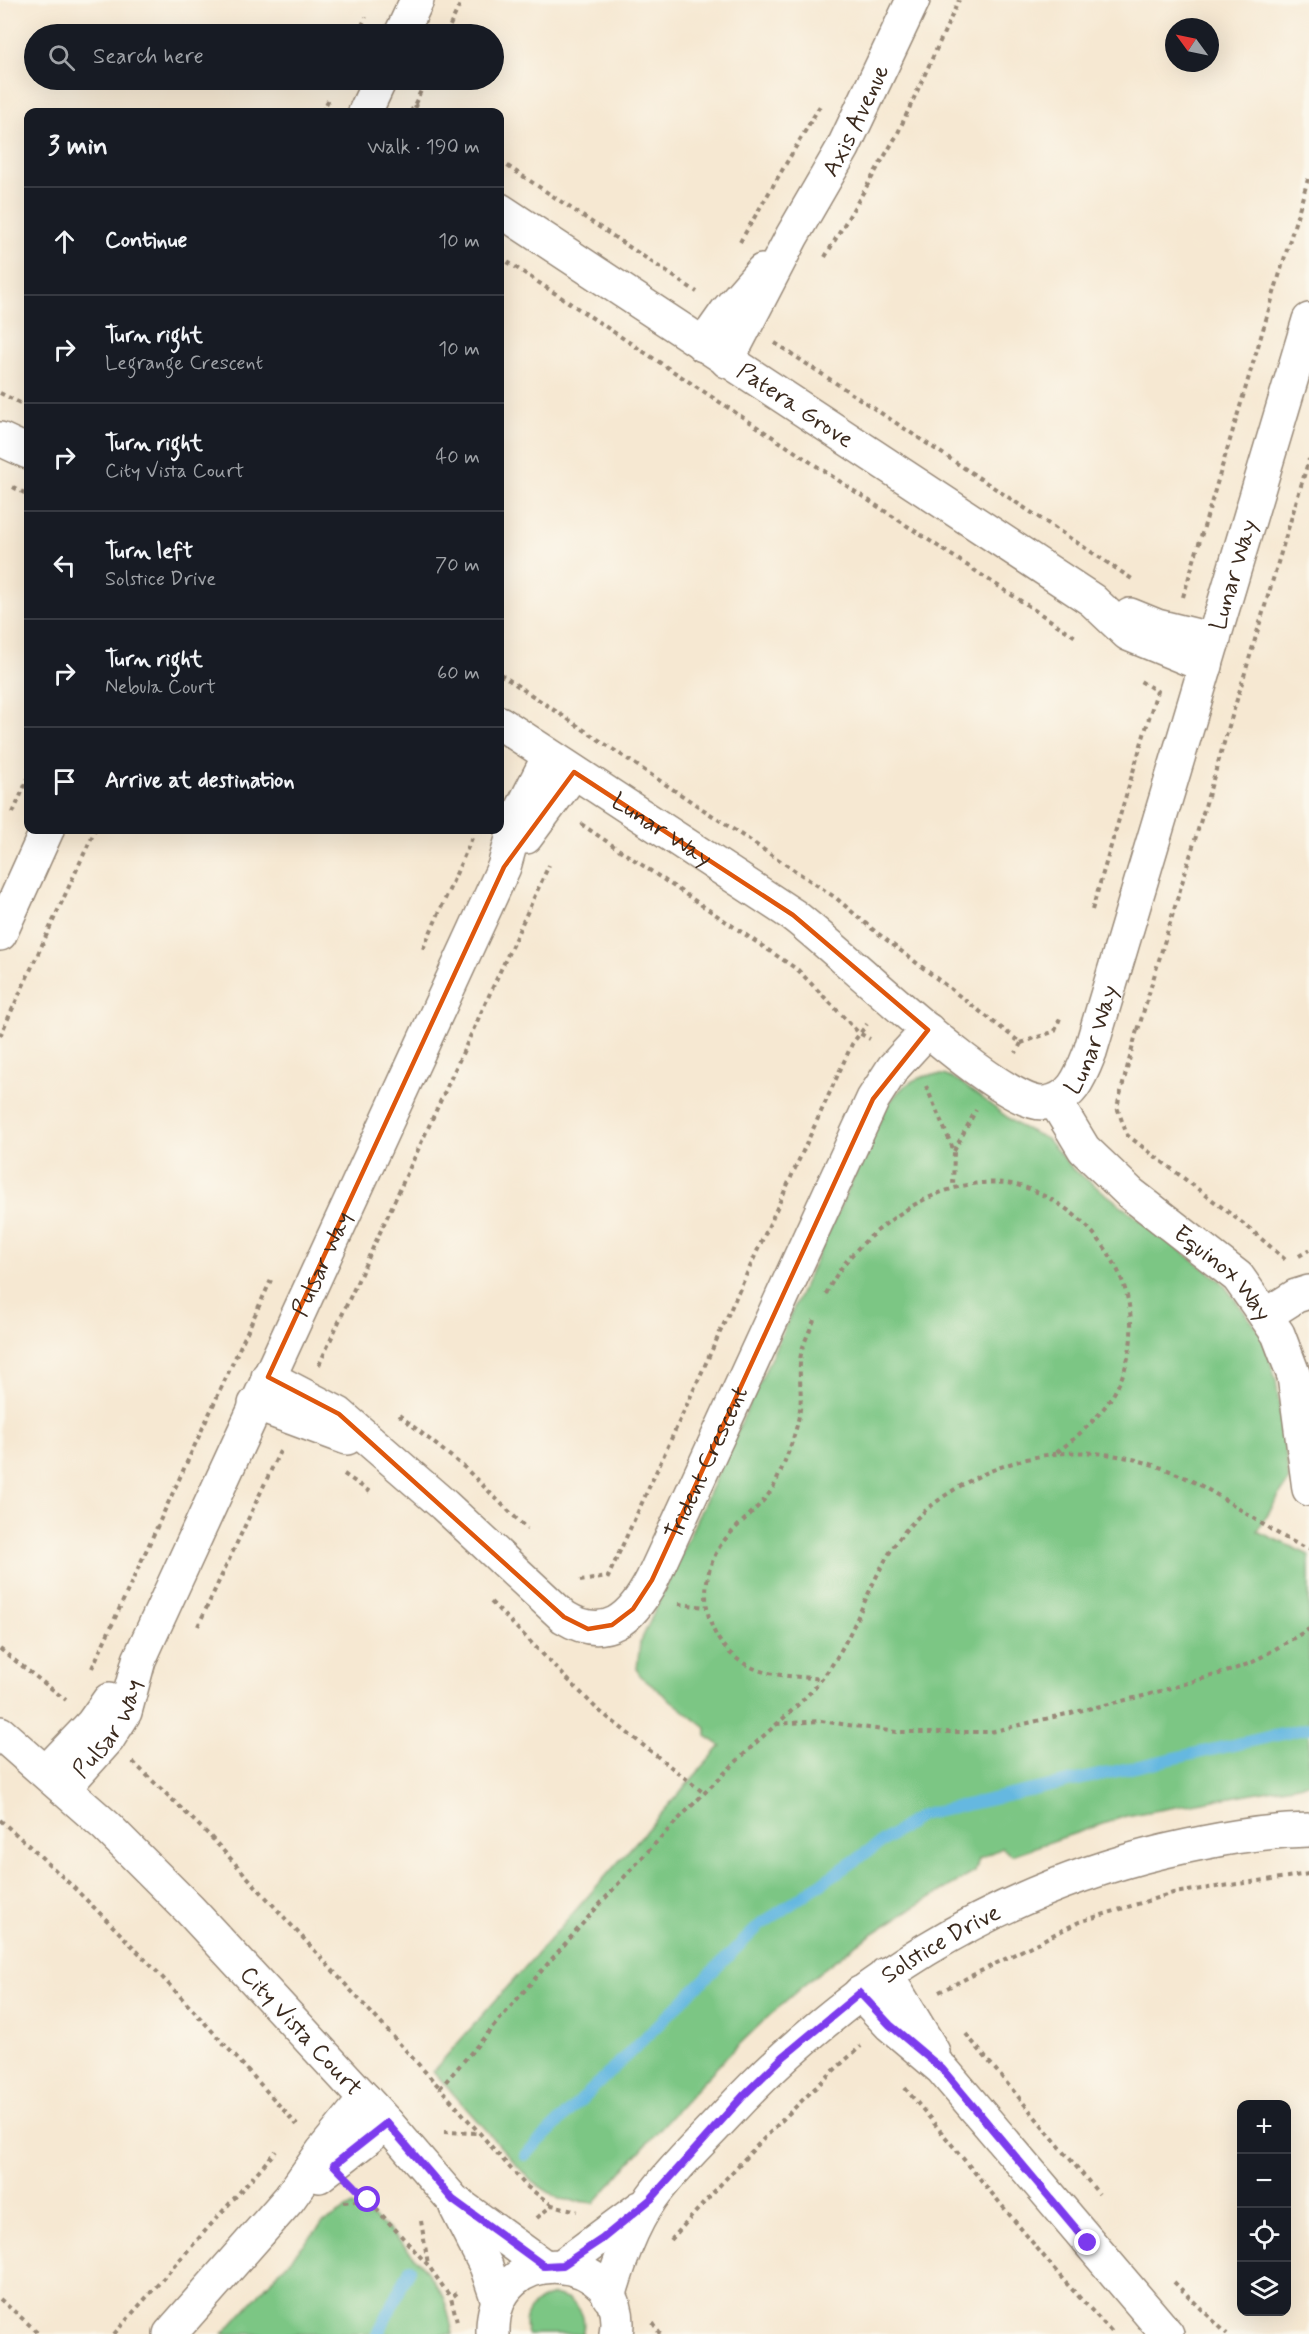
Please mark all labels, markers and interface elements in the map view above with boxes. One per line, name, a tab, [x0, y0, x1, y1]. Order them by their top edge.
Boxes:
north arrow	[1165, 18, 1219, 72]
search box	[24, 24, 504, 90]
icon: search	[45, 41, 78, 74]
text: Search here	[93, 43, 204, 71]
street label: Axis Avenue	[816, 60, 897, 183]
text: 3 min	[48, 130, 108, 164]
text: Walk · 190 m	[367, 134, 480, 161]
icon: ahead	[48, 225, 81, 258]
text: Continue	[105, 227, 187, 255]
text: 10 m	[438, 228, 480, 255]
text: Turn right	[105, 322, 203, 350]
icon: right	[48, 333, 81, 366]
text: 10 m	[438, 336, 480, 363]
text: Legrange Crescent	[105, 350, 263, 377]
street label: Patera Grove	[730, 356, 859, 456]
text: Turn right	[105, 430, 203, 458]
icon: right	[48, 441, 81, 474]
text: 40 m	[436, 444, 480, 471]
text: City Vista Court	[105, 458, 244, 485]
street label: Lunar Way	[1203, 516, 1265, 634]
text: Turn left	[105, 538, 193, 566]
icon: left	[48, 549, 81, 582]
text: 70 m	[435, 552, 480, 579]
text: Solstice Drive	[105, 566, 216, 593]
text: Turn right	[105, 646, 203, 674]
icon: right	[48, 657, 81, 690]
text: 60 m	[437, 660, 480, 687]
text: Nebula Court	[105, 674, 216, 701]
icon: arrive	[48, 765, 81, 798]
text: Arrive at destination	[105, 767, 295, 795]
street label: Lunar Way	[605, 786, 718, 875]
street label: Lunar Way	[1058, 981, 1126, 1102]
street label: Pulsar Way	[285, 1207, 360, 1322]
street label: Equinox Way	[1167, 1219, 1278, 1328]
street label: Trident Crescent	[659, 1381, 756, 1545]
street label: Pulsar Way	[66, 1676, 150, 1785]
street label: Solstice Drive	[875, 1897, 1006, 1991]
street label: City Vista Court	[232, 1960, 368, 2103]
map controls	[1237, 2100, 1291, 2316]
button: +	[1237, 2100, 1291, 2154]
button: −	[1237, 2154, 1291, 2208]
route start	[354, 2186, 380, 2212]
button: locate	[1237, 2208, 1291, 2262]
route end	[1074, 2229, 1100, 2255]
button: layers	[1237, 2262, 1291, 2316]

